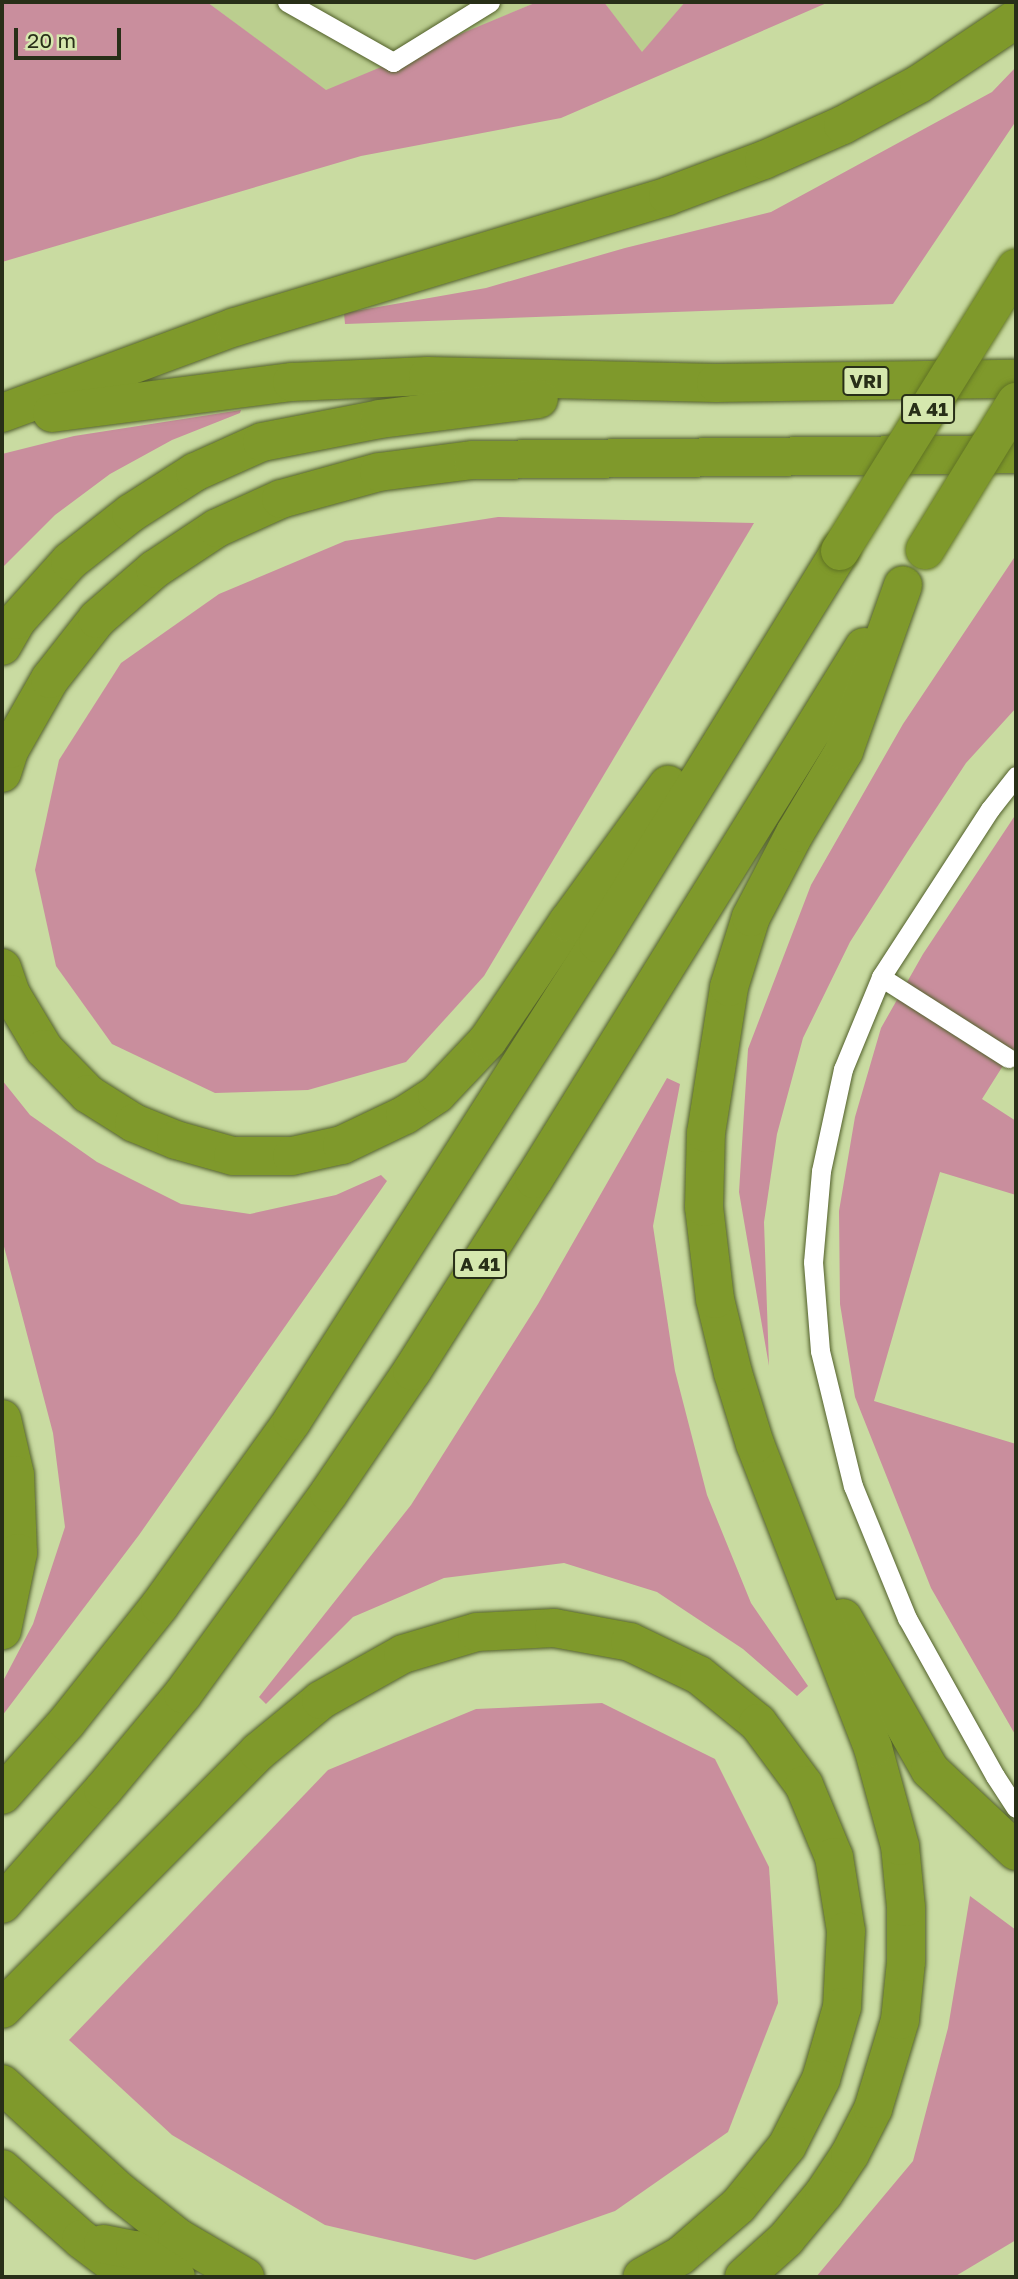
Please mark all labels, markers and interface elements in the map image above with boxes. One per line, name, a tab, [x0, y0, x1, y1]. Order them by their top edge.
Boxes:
scale bar	[18, 14, 124, 58]
text: 20 m	[27, 27, 76, 53]
road number: VRI	[842, 366, 890, 396]
road number: A 41	[900, 394, 956, 424]
road number: A 41	[452, 1248, 508, 1280]

